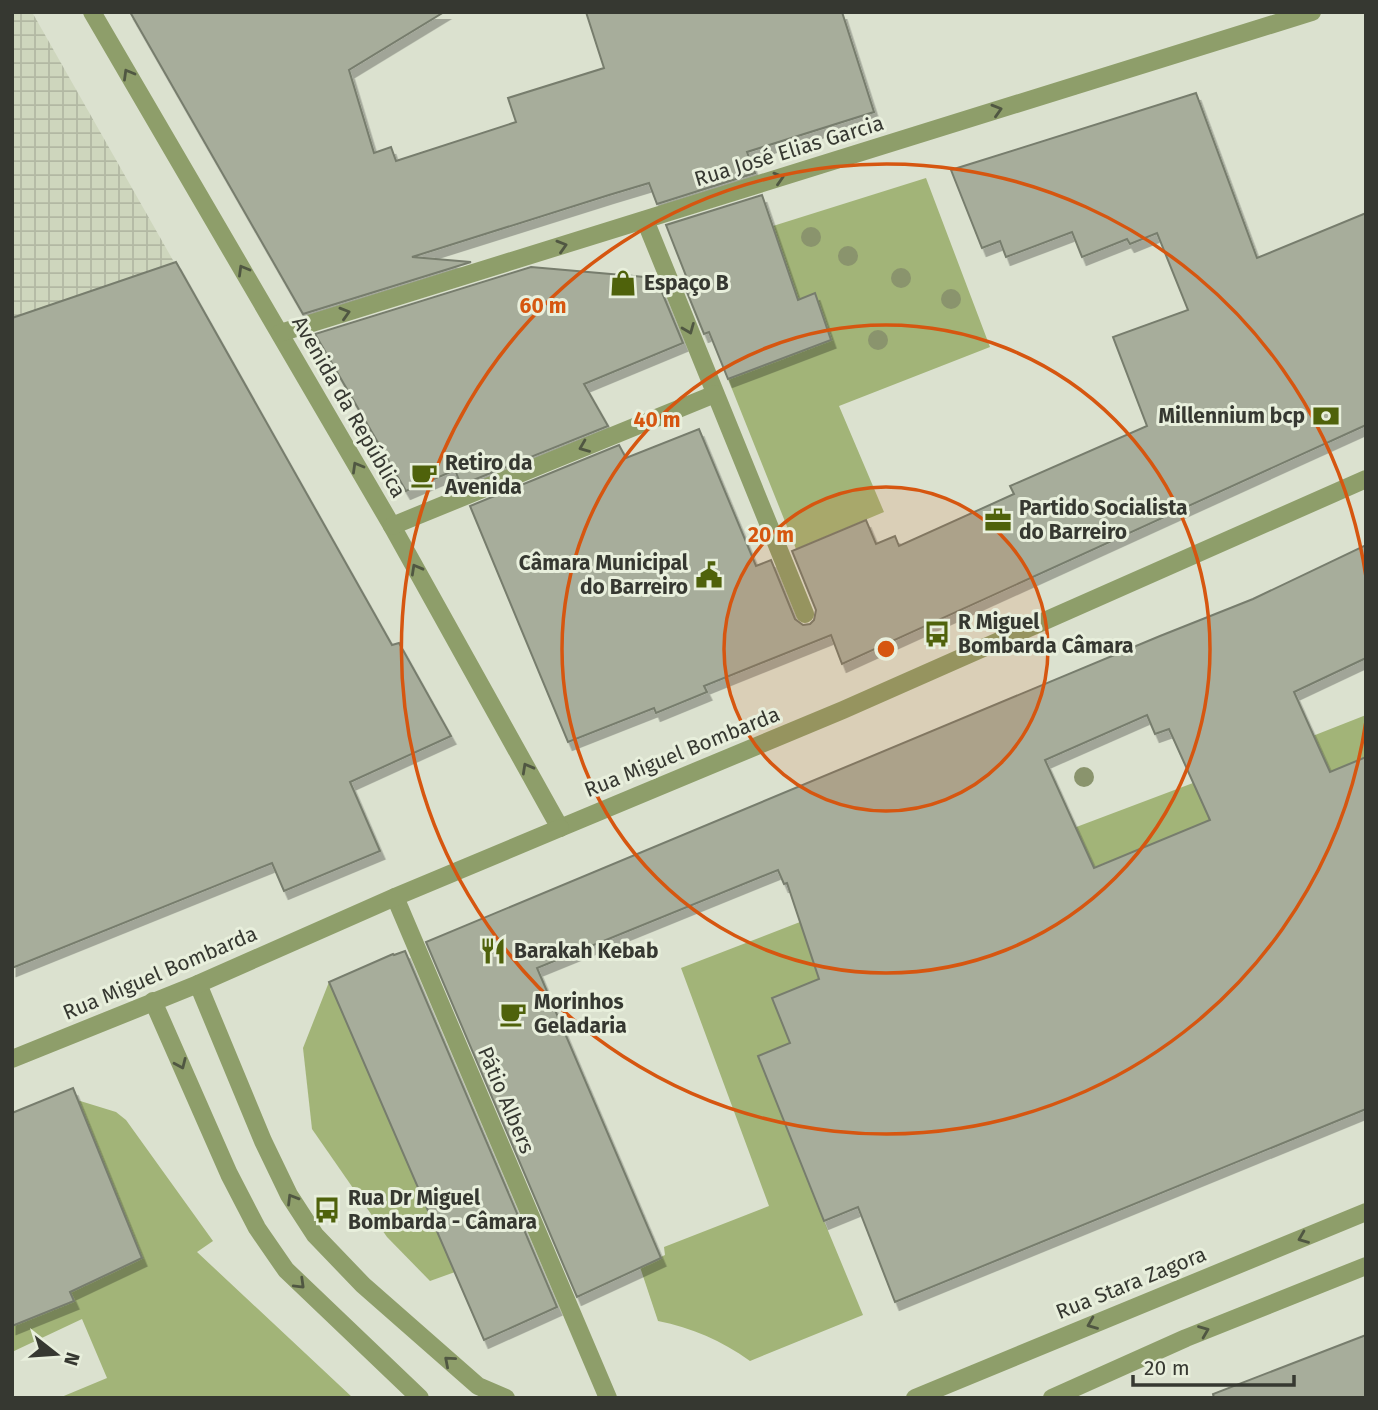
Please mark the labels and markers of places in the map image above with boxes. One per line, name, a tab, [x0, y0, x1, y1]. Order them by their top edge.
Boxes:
shop icon: Espaço B	[608, 268, 638, 298]
place label: Espaço B	[644, 270, 729, 296]
bank icon: Millennium bcp	[1311, 401, 1341, 431]
place label: Millennium bcp	[1159, 403, 1305, 429]
place label: Retiro da Avenida	[444, 450, 532, 500]
cafe icon: Retiro da Avenida	[409, 460, 439, 490]
place label: Partido Socialista do Barreiro	[1019, 495, 1188, 545]
office icon: Partido Socialista do Barreiro	[983, 505, 1013, 535]
place label: Câmara Municipal do Barreiro	[519, 550, 689, 600]
public building icon: Câmara Municipal do Barreiro	[694, 560, 724, 590]
place label: R Miguel Bombarda Câmara	[958, 609, 1134, 659]
bus stop icon: R Miguel Bombarda Câmara	[922, 619, 952, 649]
centre of rings	[874, 637, 898, 661]
restaurant icon: Barakah Kebab	[478, 936, 508, 966]
place label: Barakah Kebab	[514, 938, 658, 964]
place label: Morinhos Geladaria	[534, 989, 627, 1039]
cafe icon: Morinhos Geladaria	[498, 999, 528, 1029]
place label: Rua Dr Miguel Bombarda - Câmara	[348, 1185, 537, 1235]
bus stop icon: Rua Dr Miguel Bombarda - Câmara	[312, 1195, 342, 1225]

